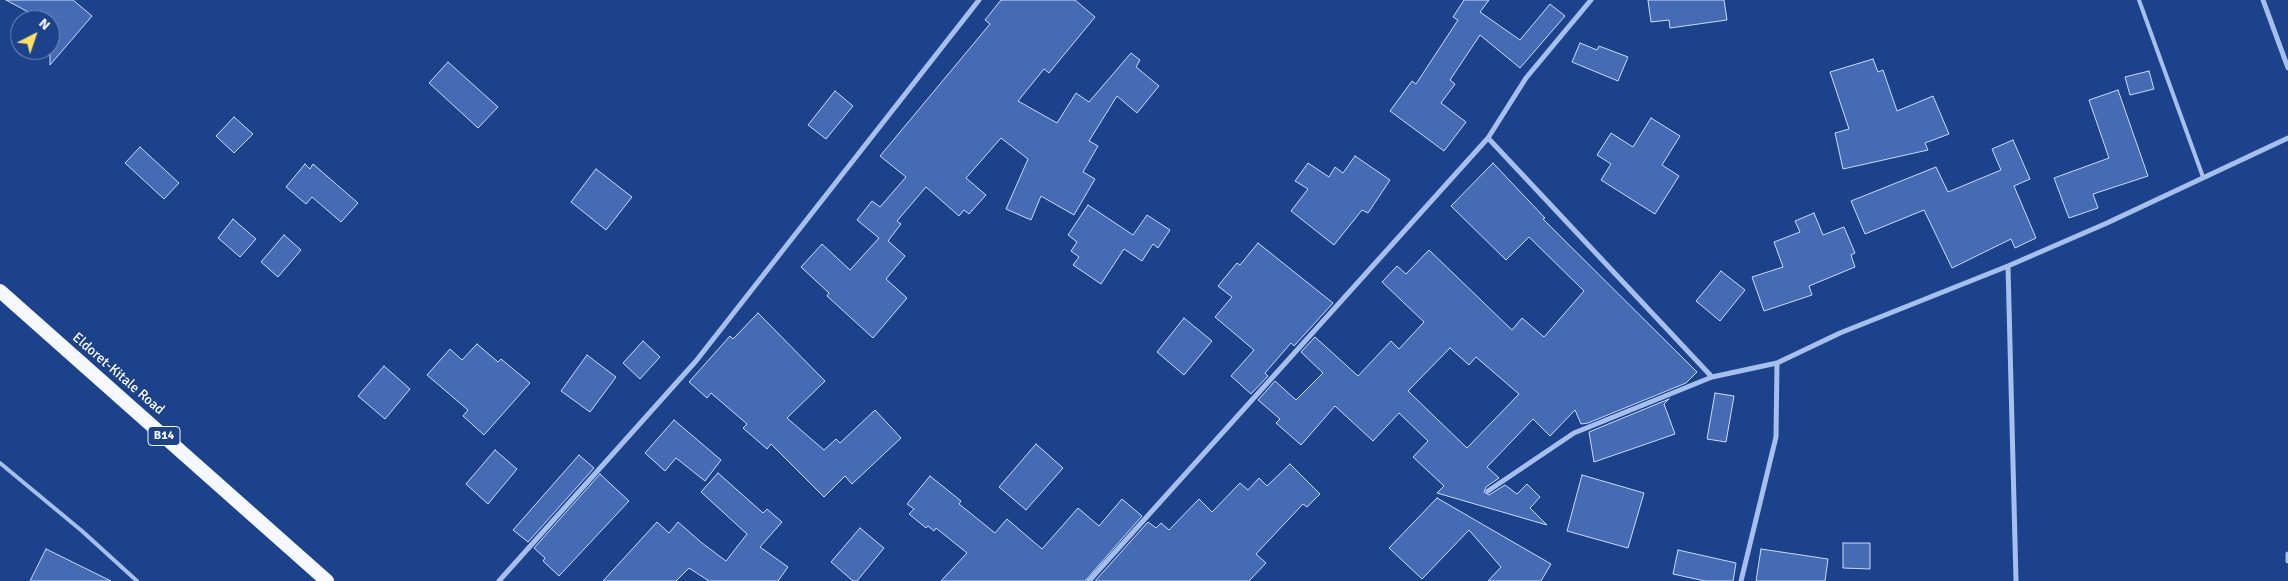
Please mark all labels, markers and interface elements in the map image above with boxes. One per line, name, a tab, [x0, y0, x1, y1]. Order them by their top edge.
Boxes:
north arrow	[10, 10, 60, 60]
text: N	[35, 14, 54, 34]
street label: Eldoret-Kitale Road	[69, 329, 167, 419]
road number: B14	[148, 426, 180, 446]

